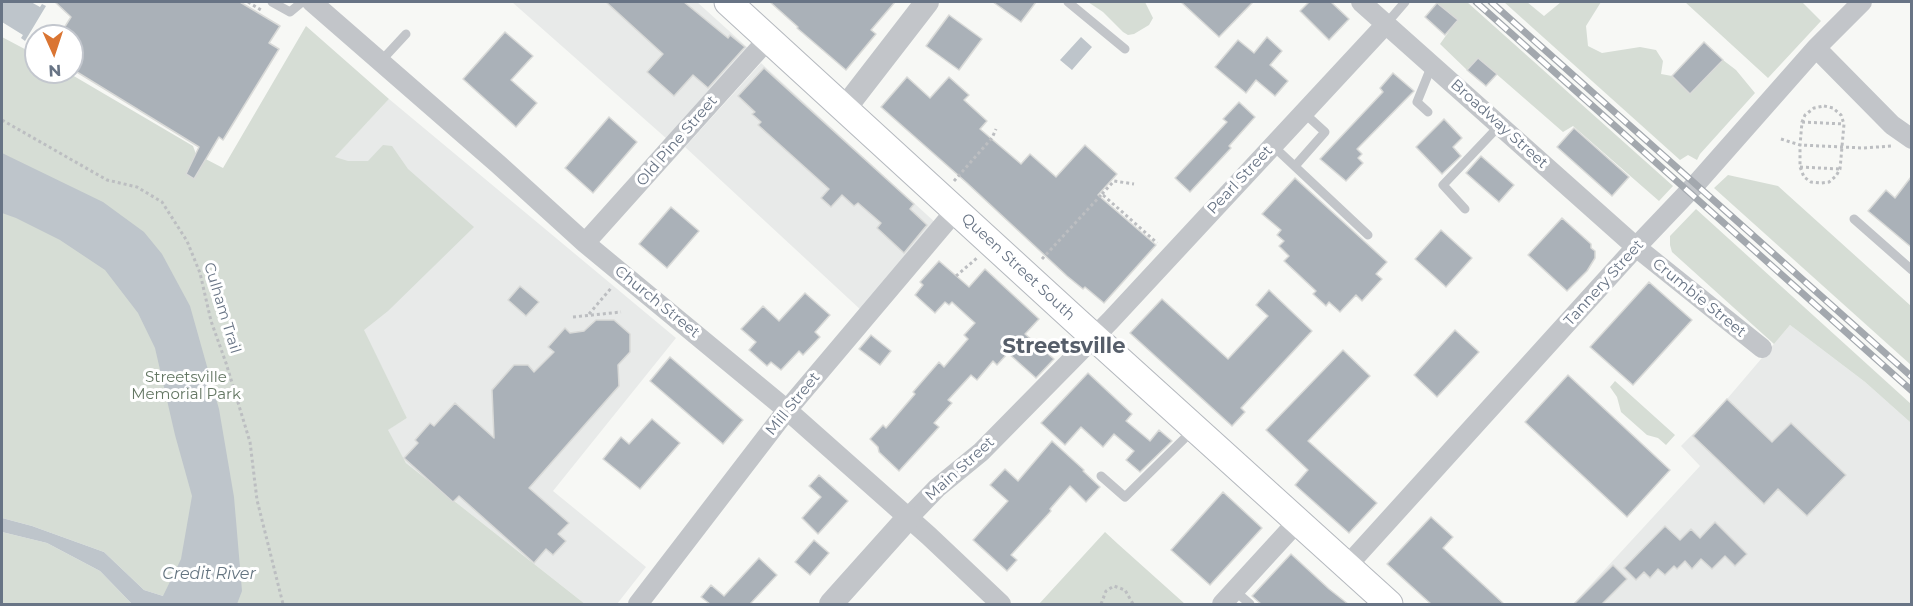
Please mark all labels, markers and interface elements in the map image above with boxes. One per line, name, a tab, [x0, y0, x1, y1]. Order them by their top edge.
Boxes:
north arrow	[24, 24, 84, 84]
text: N	[48, 61, 62, 80]
street label: Broadway Street	[1447, 76, 1551, 172]
street label: Old Pine Street	[633, 92, 721, 190]
street label: Pearl Street	[1204, 142, 1276, 218]
street label: Queen Street South	[957, 210, 1079, 324]
street label: Tannery Street	[1561, 236, 1647, 330]
street label: Crumbie Street	[1649, 255, 1749, 341]
street label: Culham Trail	[200, 260, 244, 356]
street label: Church Street	[611, 262, 703, 342]
district label: Streetsville	[1003, 334, 1125, 360]
park label: Streetsville Memorial Park	[131, 369, 241, 404]
street label: Mill Street	[762, 369, 824, 439]
street label: Main Street	[922, 433, 998, 505]
water label: Credit River	[162, 564, 256, 584]

